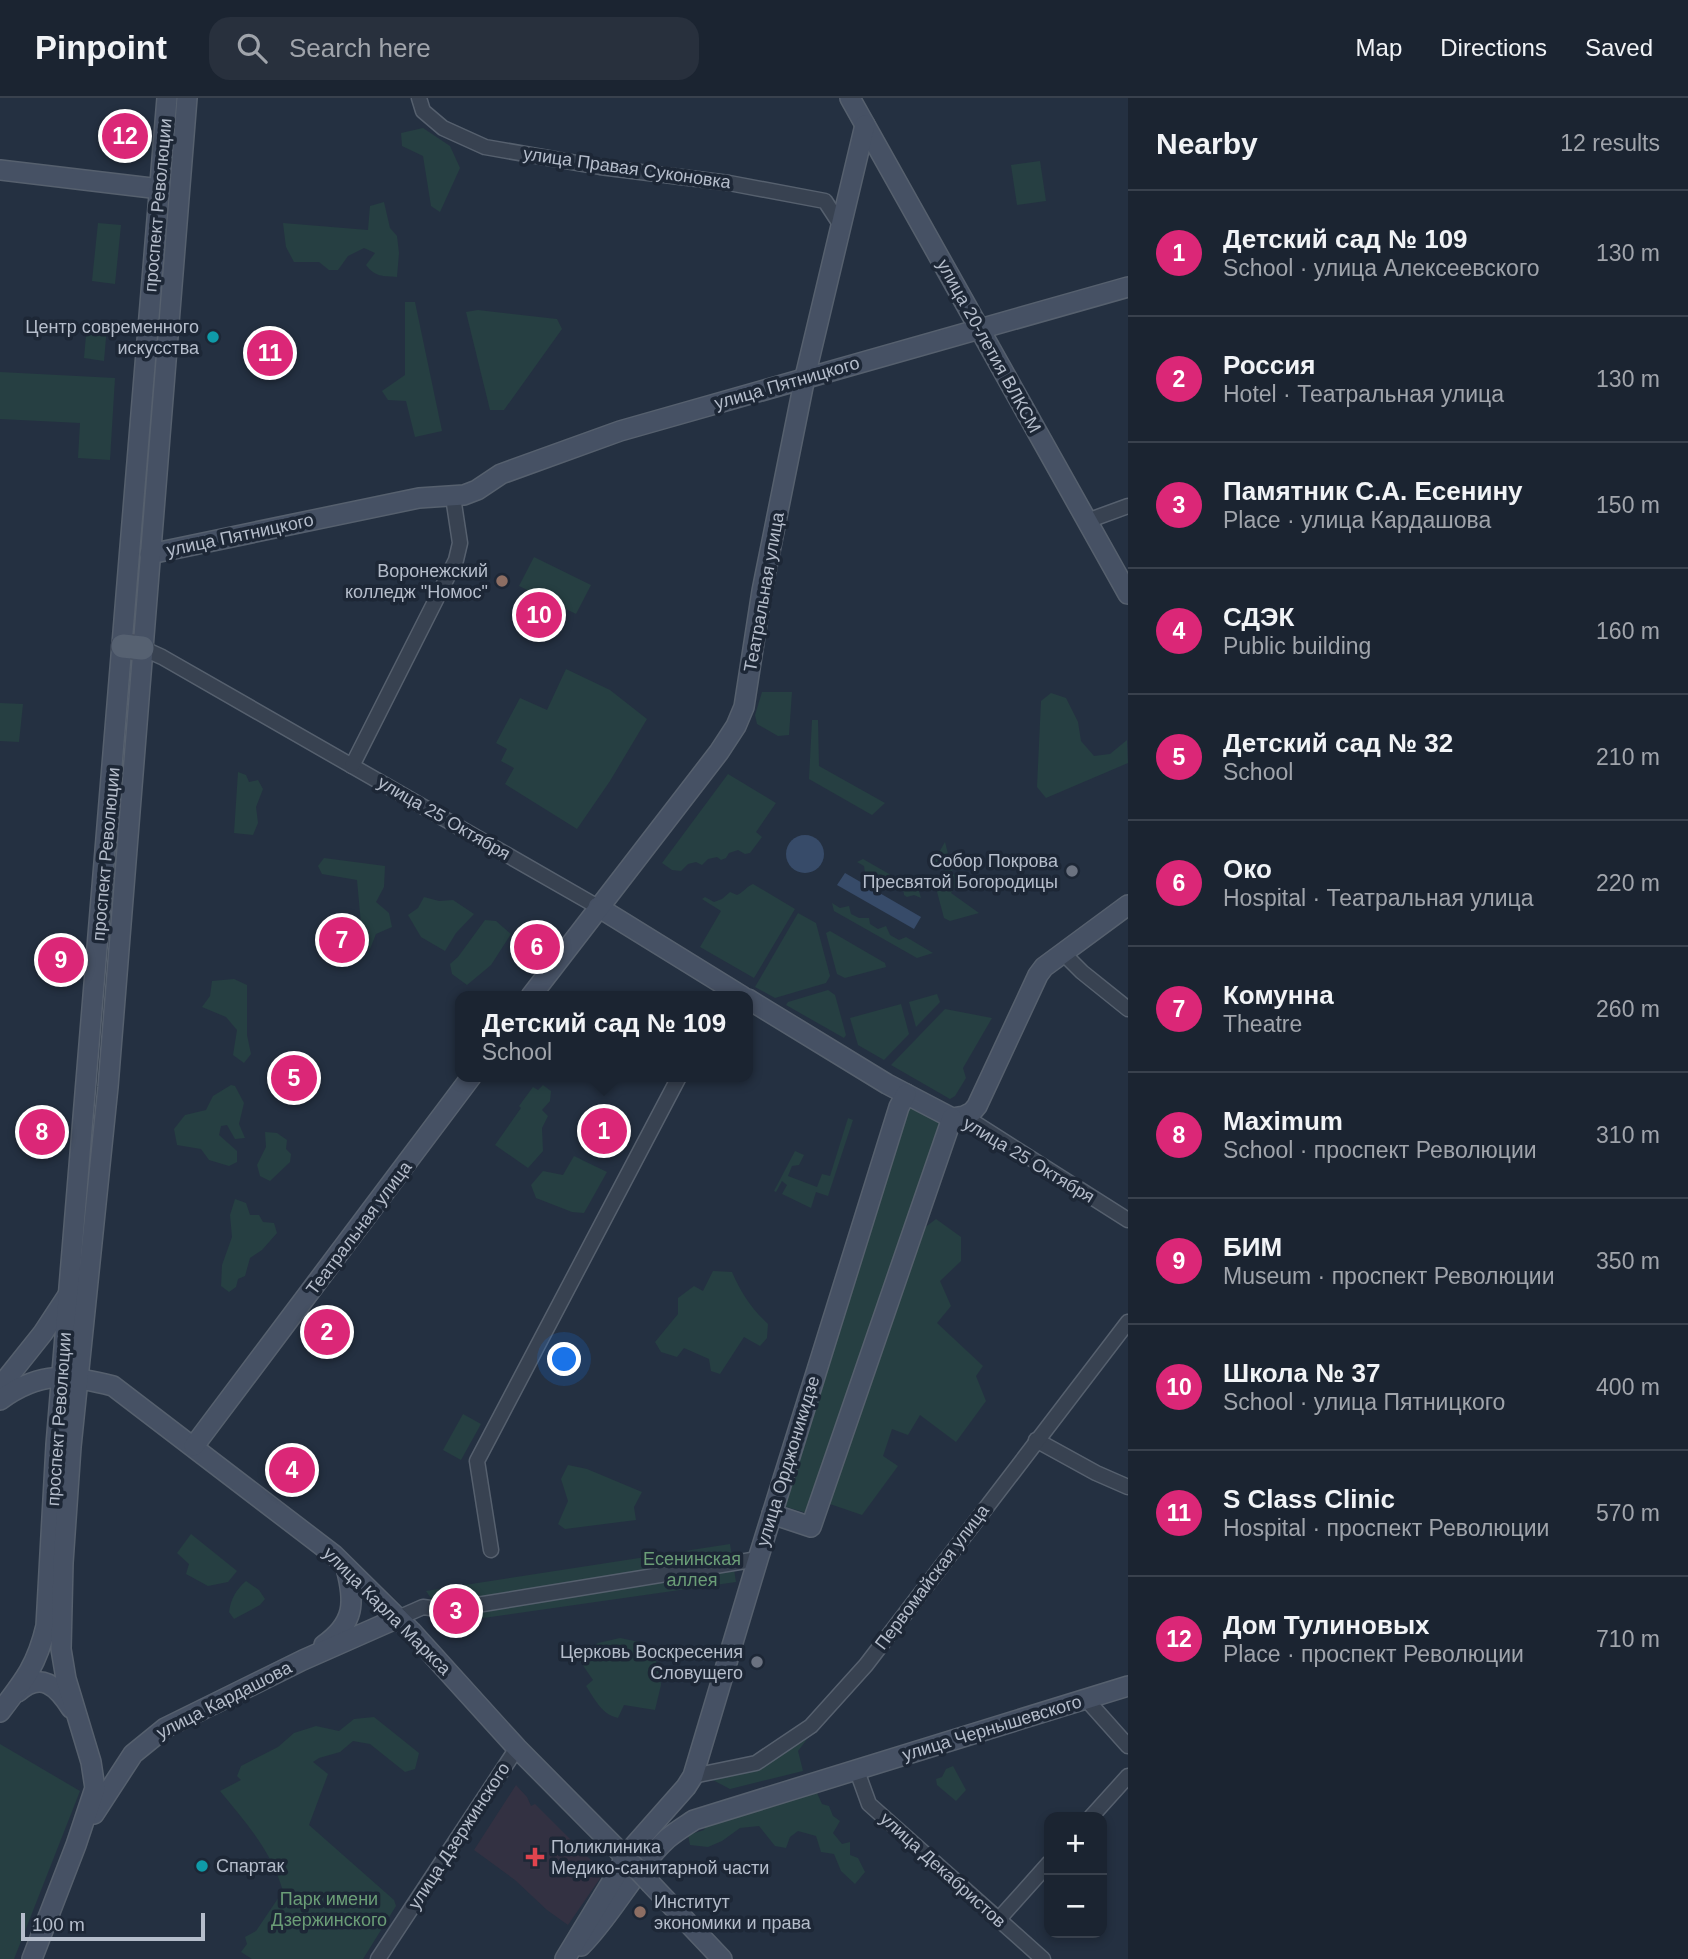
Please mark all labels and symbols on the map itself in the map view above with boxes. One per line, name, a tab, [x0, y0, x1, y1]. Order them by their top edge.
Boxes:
pin: 12	[102, 110, 148, 162]
street label: проспект Революции	[140, 117, 176, 293]
street label: улица Правая Суконовка	[522, 144, 733, 193]
street label: улица 20-летия ВЛКСМ	[933, 256, 1045, 436]
place label: Центр современного искусства	[25, 317, 200, 358]
pin: 11	[247, 327, 293, 379]
marker: Центр современного искусства	[205, 329, 221, 345]
street label: улица Пятницкого	[712, 353, 862, 413]
street label: улица Пятницкого	[165, 510, 315, 560]
street label: Театральная улица	[740, 510, 788, 673]
place label: Воронежский колледж "Номос"	[345, 561, 488, 602]
marker: Воронежский колледж "Номос"	[494, 573, 510, 589]
pin: 10	[516, 589, 562, 641]
street label: проспект Революции	[88, 766, 124, 942]
street label: улица 25 Октября	[374, 772, 514, 864]
place label: Собор Покрова Пресвятой Богородицы	[862, 851, 1059, 892]
marker: Собор Покрова Пресвятой Богородицы	[1064, 863, 1080, 879]
pin: 7	[319, 914, 365, 966]
pin: 6	[514, 921, 560, 973]
pin: 9	[38, 934, 84, 986]
pin: 5	[271, 1052, 317, 1104]
pin: 1	[581, 1105, 627, 1157]
pin: 8	[19, 1106, 65, 1158]
street label: улица 25 Октября	[960, 1113, 1098, 1207]
street label: Театральная улица	[302, 1157, 416, 1299]
pin: 2	[304, 1306, 350, 1358]
street label: проспект Революции	[43, 1331, 75, 1507]
your location	[547, 1342, 581, 1376]
street label: улица Орджоникидзе	[753, 1373, 823, 1549]
pin: 4	[269, 1444, 315, 1496]
street label: Первомайская улица	[871, 1500, 994, 1653]
street label: улица Карла Маркса	[319, 1543, 456, 1680]
park label: Есенинская аллея	[643, 1549, 741, 1590]
pin: 3	[433, 1585, 479, 1637]
place label: Церковь Воскресения Словущего	[560, 1642, 743, 1683]
marker: Церковь Воскресения Словущего	[749, 1654, 765, 1670]
street label: улица Кардашова	[153, 1657, 296, 1743]
street label: улица Чернышевского	[900, 1691, 1084, 1765]
street label: улица Дзержинского	[404, 1759, 514, 1913]
street label: улица Декабристов	[876, 1808, 1010, 1932]
place label: Поликлиника Медико-санитарной части	[551, 1837, 769, 1878]
marker: Поликлиника Медико-санитарной части	[525, 1847, 545, 1867]
place label: Спартак	[216, 1856, 284, 1876]
marker: Спартак	[194, 1858, 210, 1874]
park label: Парк имени Дзержинского	[271, 1889, 387, 1930]
place label: Институт экономики и права	[654, 1892, 812, 1933]
marker: Институт экономики и права	[632, 1904, 648, 1920]
scale bar	[21, 1910, 205, 1942]

